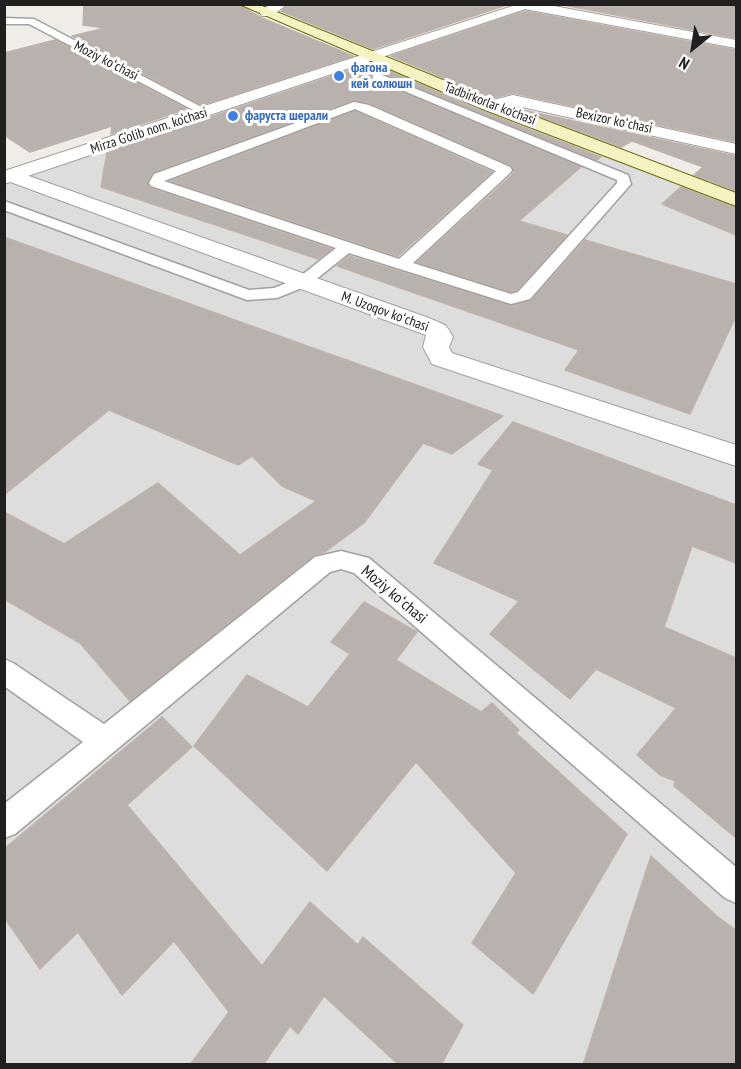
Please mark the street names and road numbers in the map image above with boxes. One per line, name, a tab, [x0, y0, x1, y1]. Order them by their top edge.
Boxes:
street label: Moziy koʻchasi	[71, 38, 141, 84]
street label: Tadbirkorlar ko'chasi	[442, 79, 538, 129]
street label: Mirza G‘olib nom. ko‘chasi	[88, 104, 210, 158]
street label: Bexizor koʻchasi	[574, 105, 654, 137]
street label: M. Uzoqov koʻchasi	[339, 288, 431, 336]
street label: Moziy koʻchasi	[357, 562, 431, 628]

